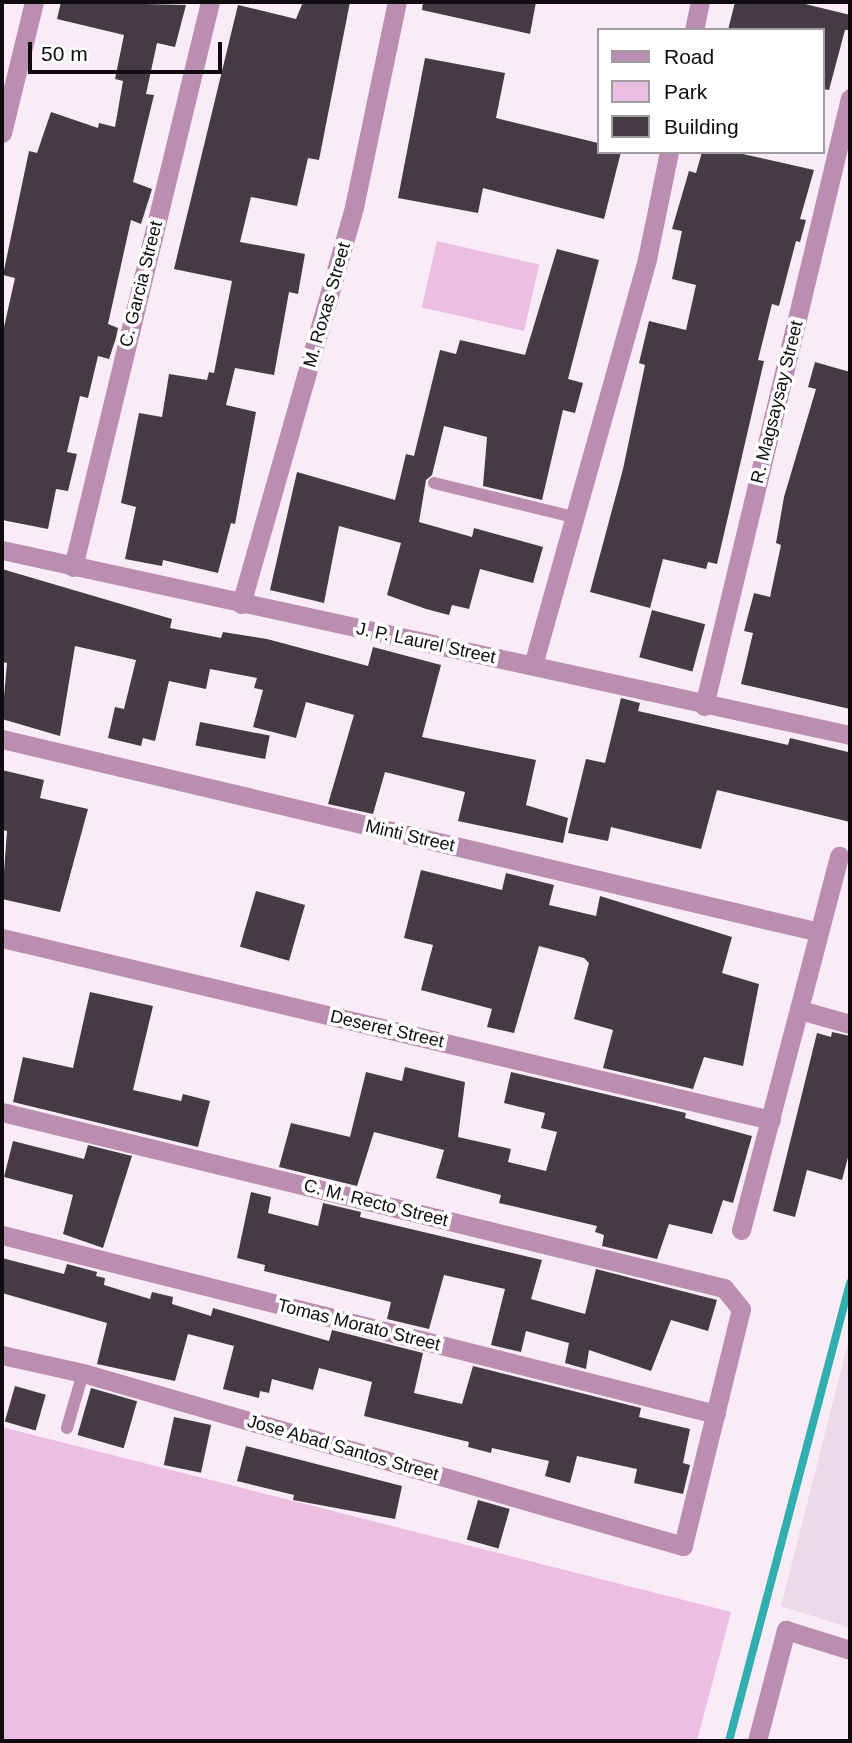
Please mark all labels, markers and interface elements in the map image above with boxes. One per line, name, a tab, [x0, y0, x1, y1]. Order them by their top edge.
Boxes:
scale bar	[32, 28, 226, 72]
legend	[596, 28, 824, 154]
text: 50 m	[41, 42, 88, 65]
text: Road	[664, 45, 714, 68]
text: Park	[664, 80, 707, 103]
text: Building	[664, 115, 739, 138]
street label: C. Garcia Street	[115, 219, 167, 349]
street label: M. Roxas Street	[299, 240, 355, 370]
street label: R. Magsaysay Street	[746, 318, 808, 486]
street label: J. P. Laurel Street	[354, 618, 498, 668]
street label: Minti Street	[363, 815, 457, 857]
street label: Deseret Street	[328, 1005, 446, 1053]
street label: C. M. Recto Street	[302, 1175, 450, 1231]
street label: Tomas Morato Street	[275, 1294, 443, 1356]
street label: Jose Abad Santos Street	[244, 1410, 442, 1486]

